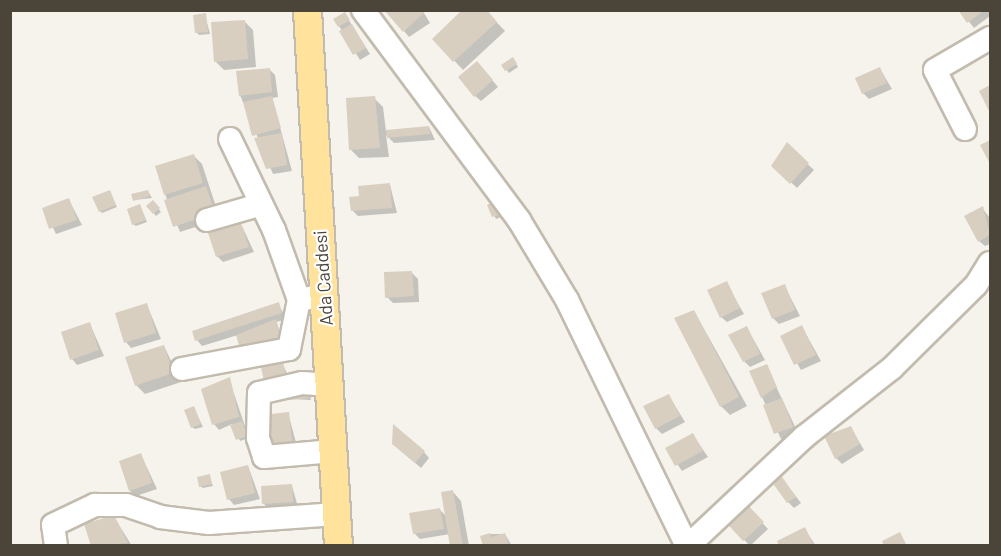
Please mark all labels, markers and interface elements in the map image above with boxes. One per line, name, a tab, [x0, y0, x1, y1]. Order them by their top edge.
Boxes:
street label: Ada Caddesi	[309, 230, 337, 326]

